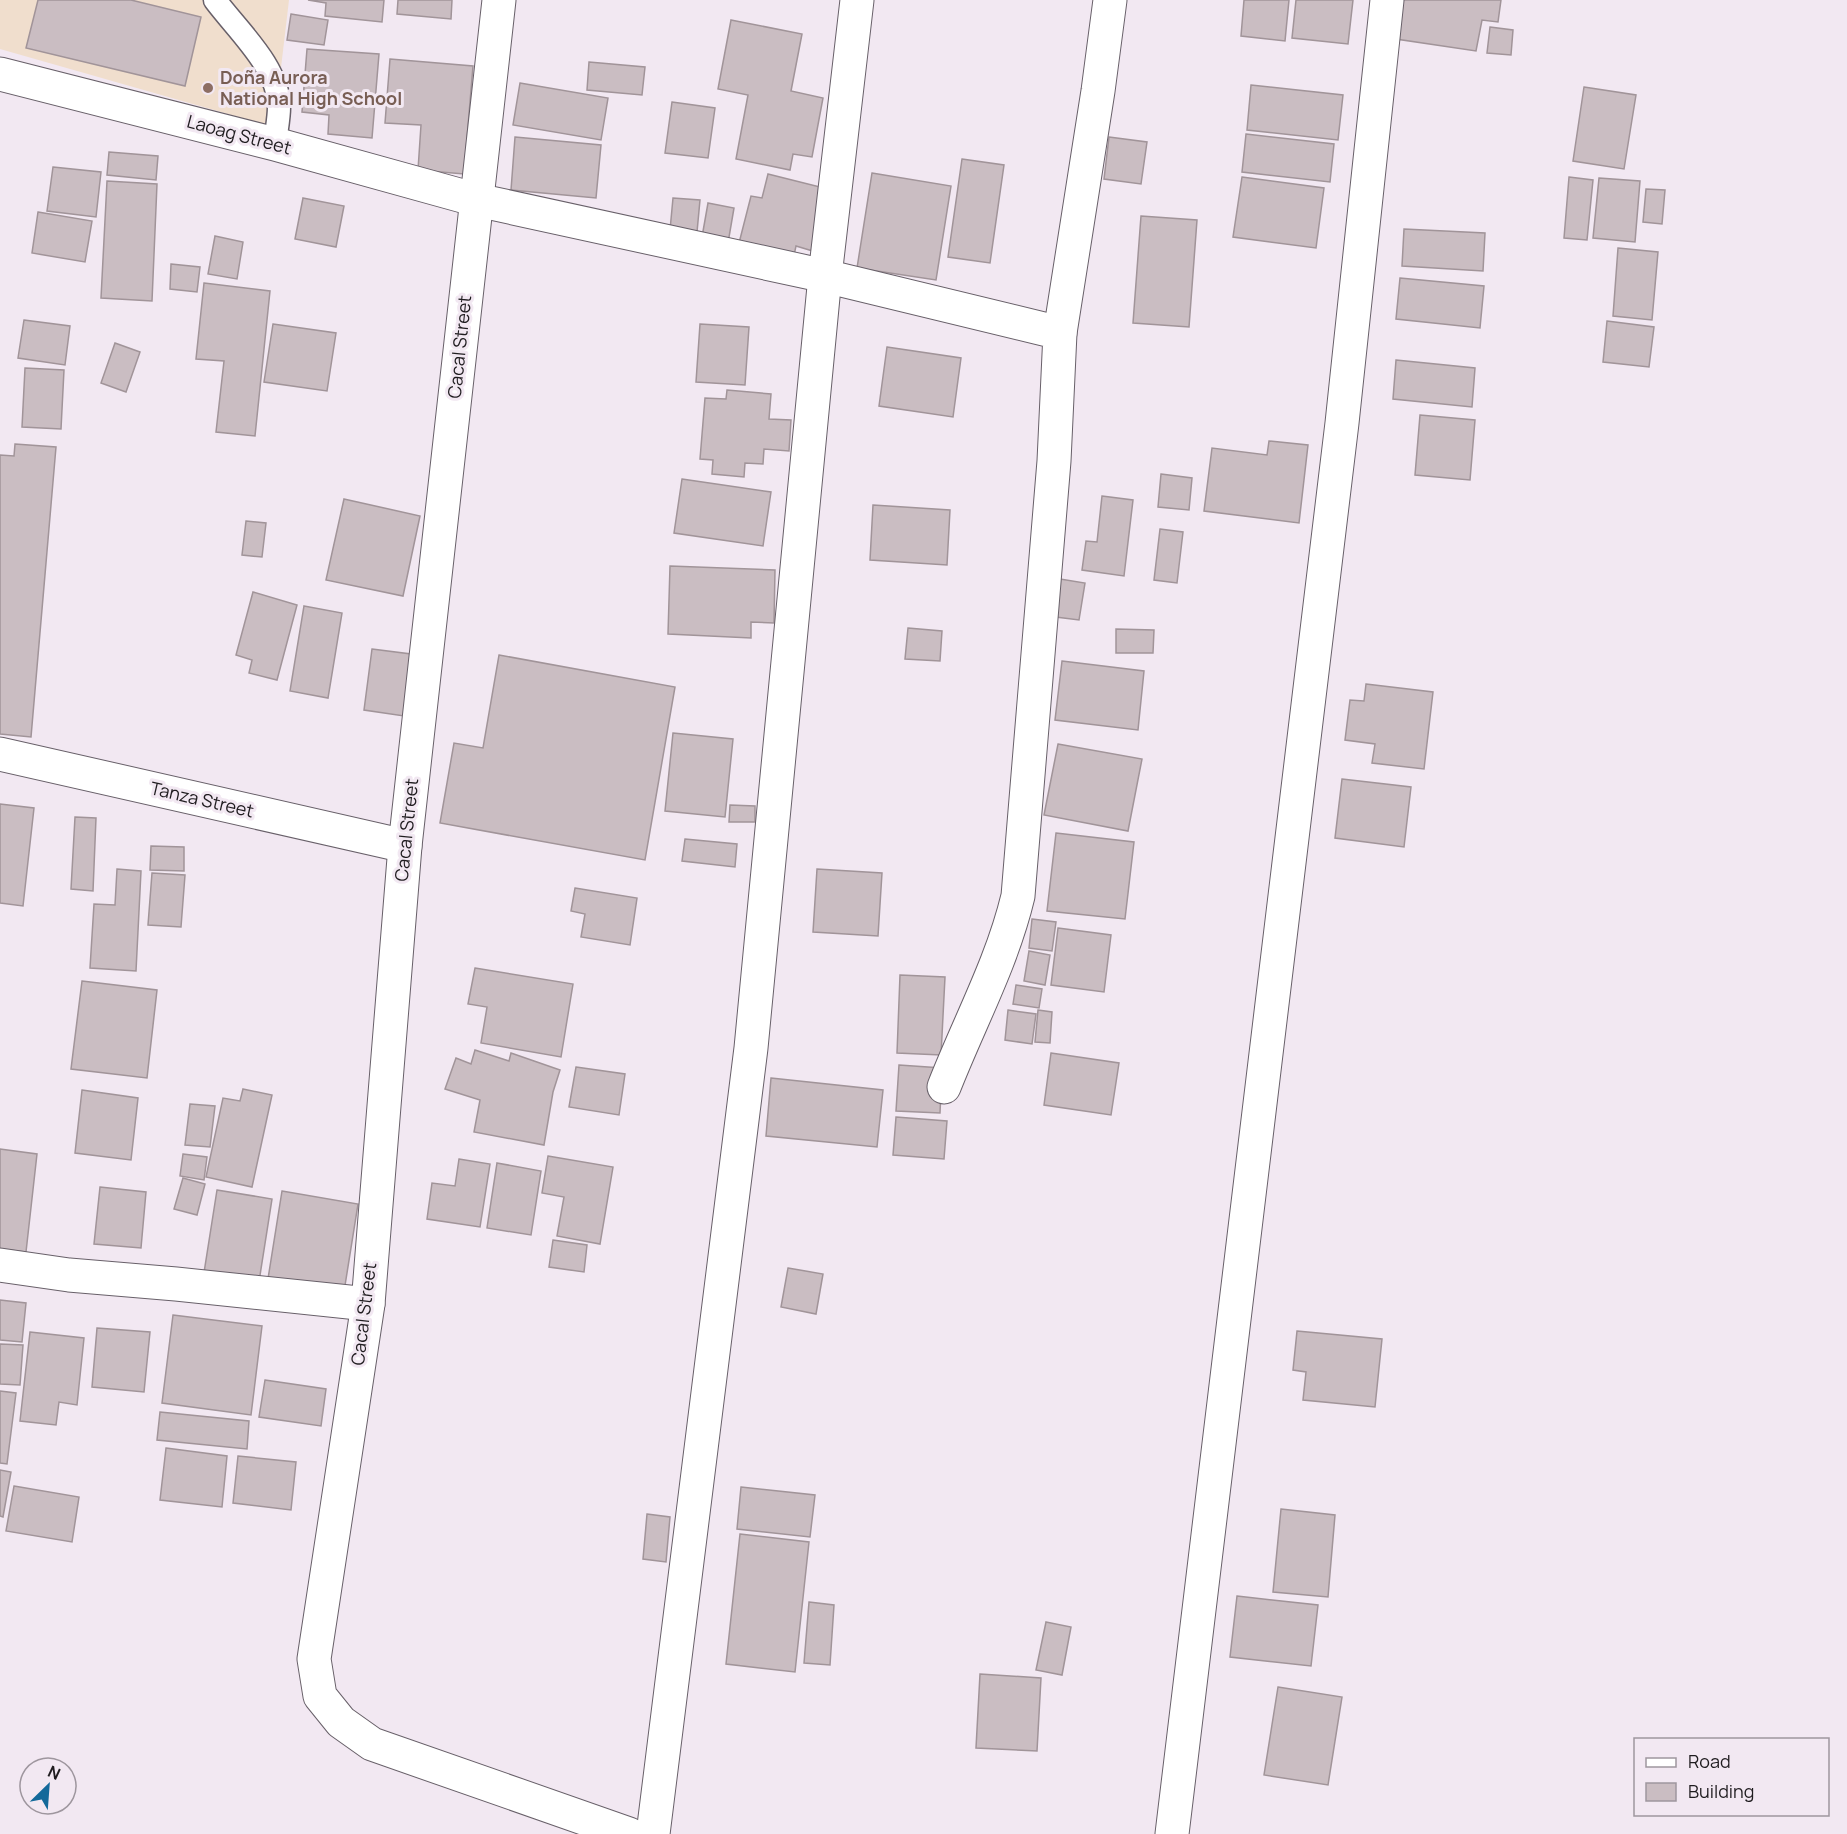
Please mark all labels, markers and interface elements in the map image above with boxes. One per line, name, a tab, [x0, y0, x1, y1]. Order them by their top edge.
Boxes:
place label: Doña Aurora National High School	[220, 65, 402, 110]
marker: Doña Aurora National High School	[201, 81, 215, 95]
street label: Laoag Street	[184, 109, 294, 159]
street label: Cacal Street	[442, 294, 476, 400]
street label: Tanza Street	[148, 775, 256, 823]
street label: Cacal Street	[389, 777, 423, 883]
street label: Cacal Street	[345, 1261, 381, 1367]
legend	[1634, 1738, 1829, 1816]
text: Road	[1688, 1749, 1731, 1773]
north arrow	[18, 1756, 78, 1816]
text: N	[44, 1760, 64, 1785]
text: Building	[1688, 1779, 1754, 1803]

